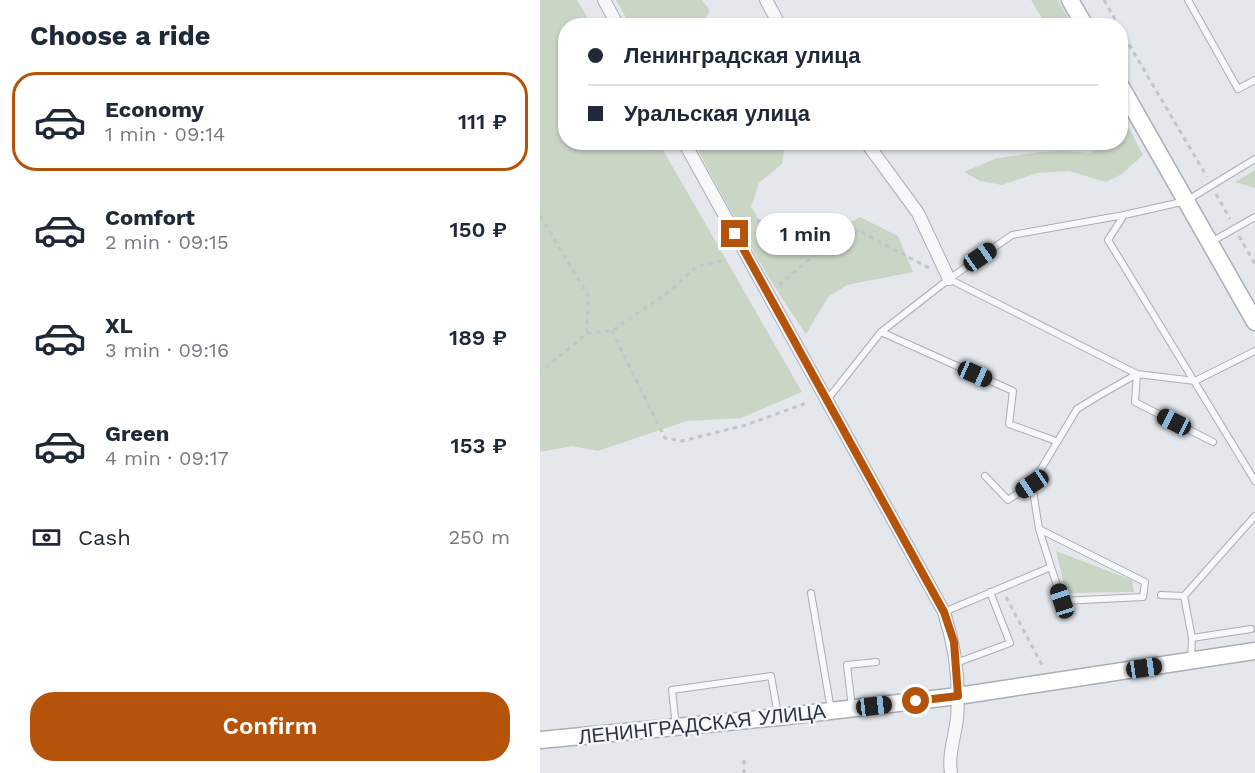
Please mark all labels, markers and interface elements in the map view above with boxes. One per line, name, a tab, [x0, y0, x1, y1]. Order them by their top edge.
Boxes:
text: Choose a ride	[30, 20, 210, 52]
text: Ленинградская улица	[624, 43, 860, 68]
icon: car	[33, 95, 87, 149]
text: Economy	[105, 97, 204, 122]
text: Уральская улица	[624, 101, 810, 126]
text: 111 ₽	[458, 109, 507, 134]
text: 1 min · 09:14	[105, 122, 225, 146]
icon: car	[33, 203, 87, 257]
text: Comfort	[105, 205, 195, 230]
callout: 1 min	[756, 213, 855, 255]
text: 150 ₽	[449, 217, 507, 242]
route end	[721, 220, 748, 247]
text: 1 min	[780, 222, 831, 246]
text: 2 min · 09:15	[105, 230, 229, 254]
car	[960, 239, 1000, 275]
icon: car	[33, 311, 87, 365]
text: XL	[105, 313, 133, 338]
text: 189 ₽	[449, 325, 507, 350]
text: 3 min · 09:16	[105, 338, 229, 362]
car	[955, 358, 995, 390]
car	[1154, 406, 1194, 438]
icon: car	[33, 419, 87, 473]
text: Green	[105, 421, 169, 446]
text: 153 ₽	[451, 433, 507, 458]
text: 4 min · 09:17	[105, 446, 229, 470]
car	[1012, 466, 1052, 502]
icon: cash	[30, 521, 63, 554]
text: Cash	[78, 525, 131, 550]
text: 250 m	[448, 525, 510, 549]
car	[1048, 581, 1076, 621]
car	[1125, 657, 1163, 679]
route start	[902, 687, 929, 714]
button: Confirm	[30, 692, 510, 761]
car	[855, 695, 893, 717]
street label: ЛЕНИНГРАДСКАЯ УЛИЦА	[577, 699, 827, 749]

